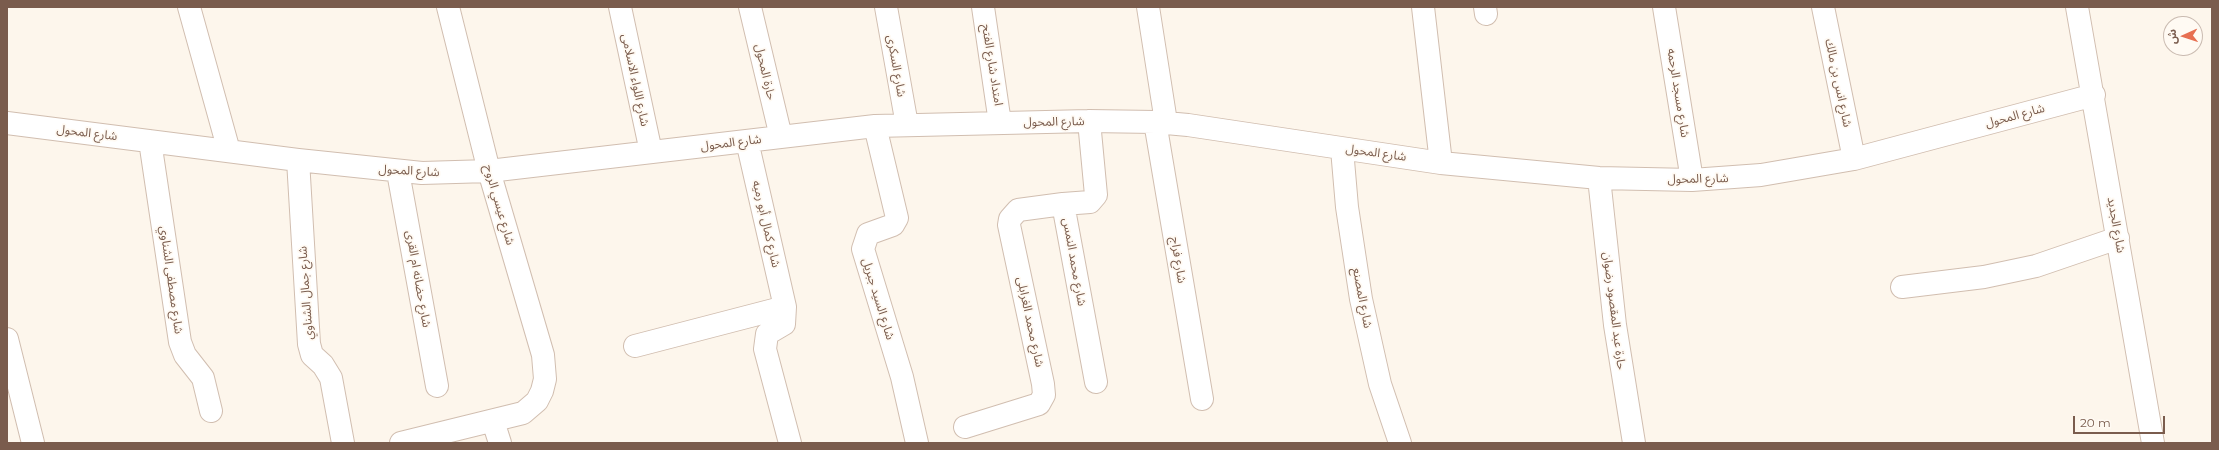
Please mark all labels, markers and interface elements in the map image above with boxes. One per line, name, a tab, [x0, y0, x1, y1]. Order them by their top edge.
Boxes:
north arrow	[2163, 16, 2203, 56]
street label: امتداد شارع الفتح	[978, 23, 1006, 107]
text: ش	[2165, 29, 2179, 44]
street label: شارع اللواء الاسلامى	[618, 32, 652, 128]
street label: شارع السكرى	[883, 34, 909, 98]
street label: شارع انس بن مالك	[1822, 37, 1854, 129]
street label: حارة المحول	[752, 43, 778, 101]
street label: شارع مسجد الرحمه	[1664, 47, 1692, 139]
street label: شارع المحول	[1984, 101, 2046, 131]
street label: شارع المحول	[1023, 114, 1085, 130]
street label: شارع المحول	[56, 122, 118, 144]
street label: شارع المحول	[700, 132, 762, 154]
street label: شارع المحول	[1345, 142, 1407, 164]
street label: شارع المحول	[378, 162, 440, 180]
street label: شارع عيسي الروح	[481, 163, 517, 247]
street label: شارع المحول	[1667, 171, 1729, 187]
street label: شارع كمال أبو رميه	[749, 179, 783, 269]
street label: شارع الجديد	[2104, 196, 2128, 254]
street label: شارع محمد النمس	[1059, 217, 1089, 307]
street label: شارع مصطفى الشناوي	[156, 225, 186, 335]
street label: شارع حضانه ام القرى	[402, 229, 434, 329]
street label: شارع فراج	[1167, 236, 1189, 284]
street label: شارع جمال الشناوي	[296, 246, 316, 340]
street label: حارة عبد المقصود رضوان	[1600, 251, 1628, 371]
street label: شارع السيد جبريل	[859, 256, 897, 342]
street label: شارع المصنع	[1349, 267, 1375, 329]
street label: شارع محمد الغرابلى	[1013, 275, 1047, 369]
scale bar	[2075, 408, 2167, 434]
text: 20 m	[2080, 415, 2111, 430]

